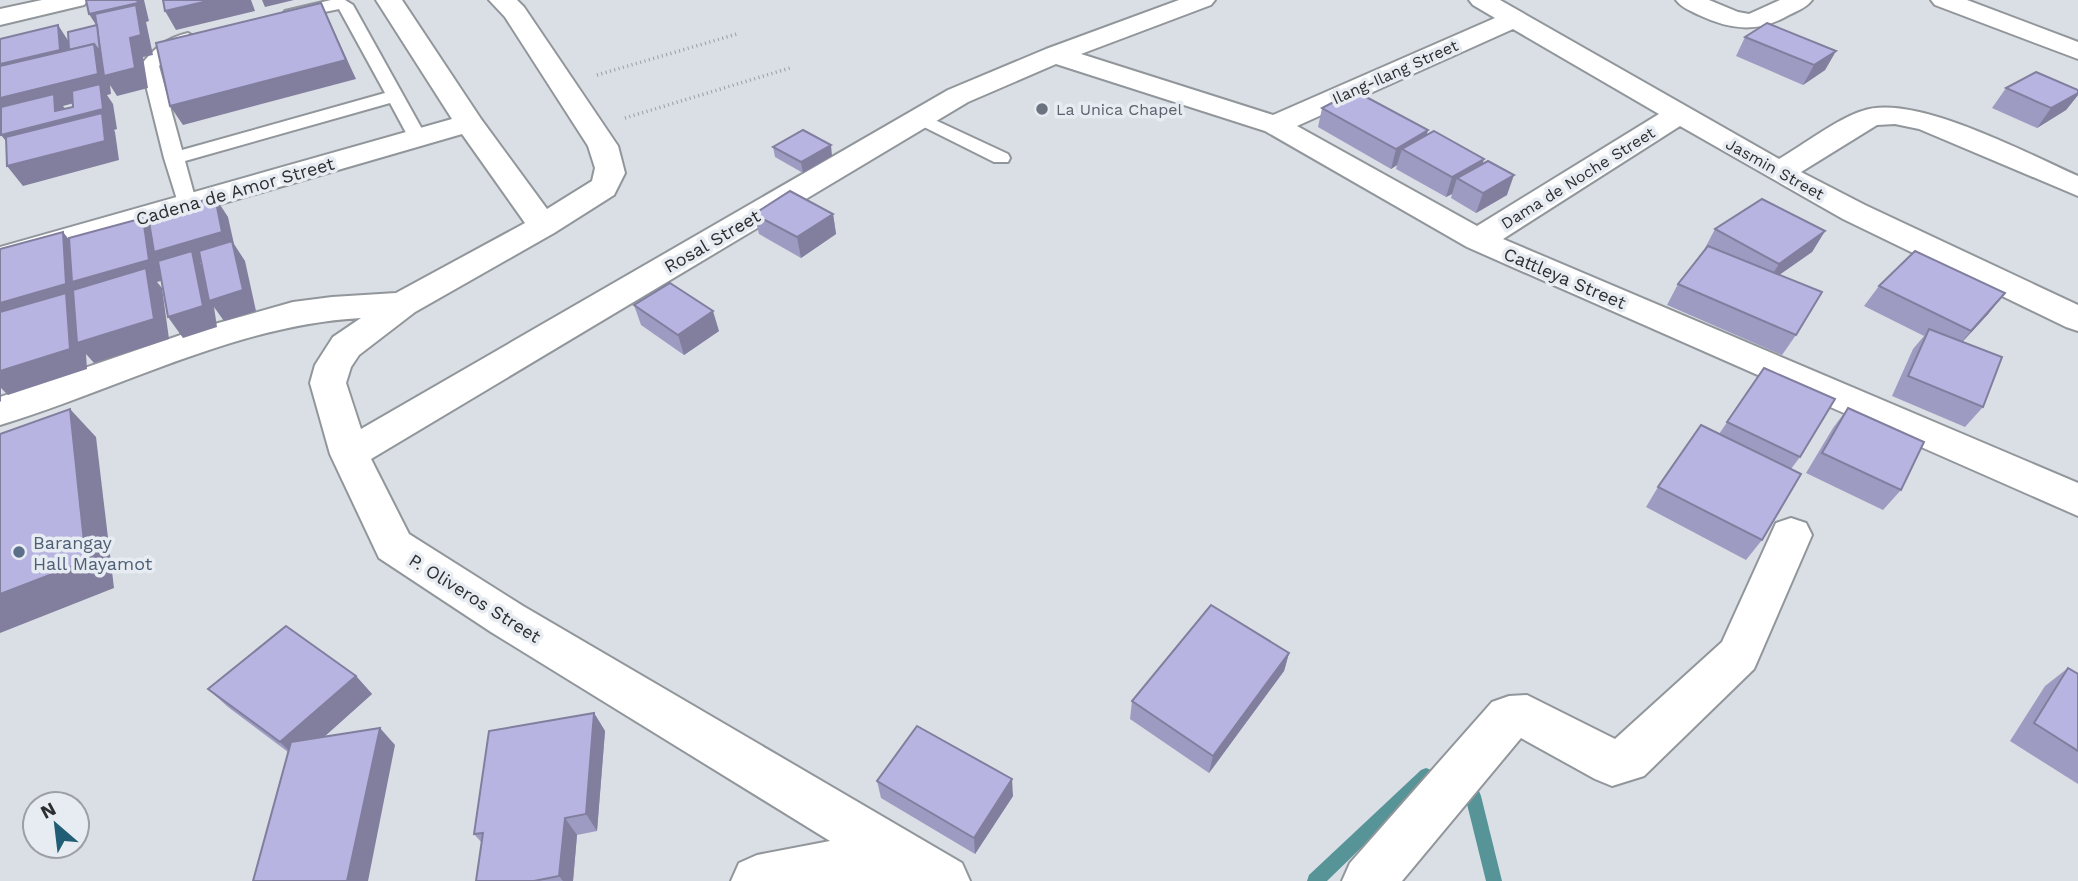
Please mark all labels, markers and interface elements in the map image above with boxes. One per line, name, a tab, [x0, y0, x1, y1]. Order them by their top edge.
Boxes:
street label: Ilang-Ilang Street	[1329, 36, 1461, 108]
place label: La Unica Chapel	[1056, 100, 1182, 119]
marker: La Unica Chapel	[1034, 101, 1050, 117]
street label: Dama de Noche Street	[1498, 123, 1659, 233]
street label: Jasmin Street	[1723, 134, 1828, 204]
street label: Cadena de Amor Street	[133, 152, 337, 229]
street label: Rosal Street	[660, 205, 764, 277]
street label: Cattleya Street	[1501, 243, 1630, 313]
place label: Barangay Hall Mayamot	[33, 532, 153, 574]
marker: Barangay Hall Mayamot	[11, 544, 27, 560]
street label: P. Oliveros Street	[405, 549, 545, 647]
north arrow	[21, 790, 91, 860]
text: N	[37, 797, 60, 824]

